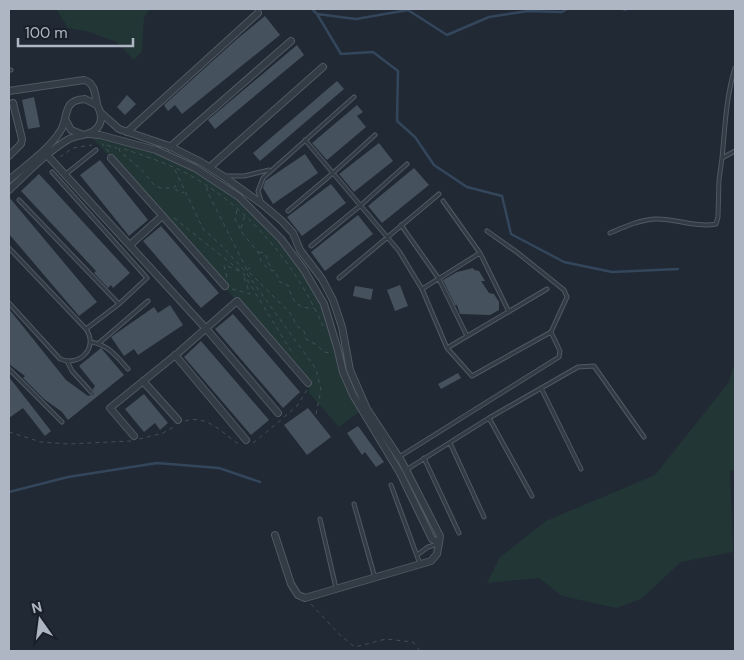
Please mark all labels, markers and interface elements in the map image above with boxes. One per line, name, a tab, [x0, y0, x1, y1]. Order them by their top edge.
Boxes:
scale bar	[18, 15, 132, 47]
text: 100 m	[25, 23, 68, 43]
north arrow	[15, 595, 65, 645]
text: N	[30, 597, 44, 617]

